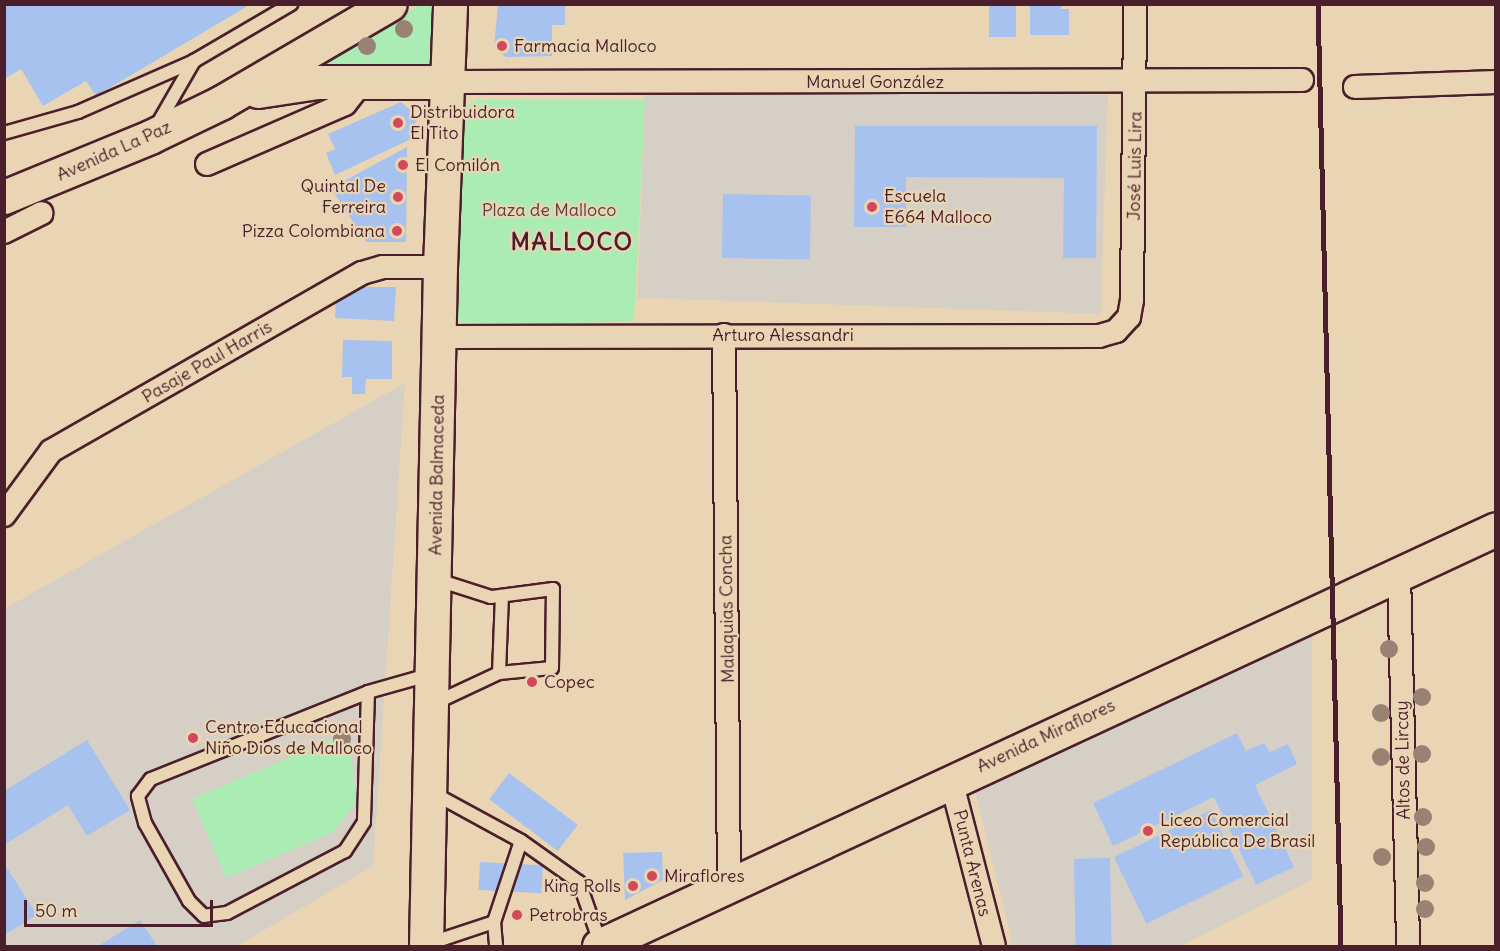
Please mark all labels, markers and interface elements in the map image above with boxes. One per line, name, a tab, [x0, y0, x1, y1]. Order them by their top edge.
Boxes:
place label: Farmacia Malloco	[514, 35, 657, 57]
marker: Farmacia Malloco	[495, 39, 509, 53]
street label: Manuel González	[806, 71, 944, 93]
place label: Distribuidora El Tito	[410, 102, 515, 144]
street label: José Luis Lira	[1123, 111, 1147, 221]
street label: Avenida La Paz	[53, 116, 175, 186]
marker: Distribuidora El Tito	[391, 116, 405, 130]
place label: El Comilón	[415, 154, 500, 176]
marker: El Comilón	[396, 158, 410, 172]
place label: Quintal De Ferreira	[301, 176, 386, 219]
place label: Escuela E664 Malloco	[884, 186, 992, 228]
marker: Quintal De Ferreira	[391, 190, 405, 204]
park label: Plaza de Malloco	[482, 199, 616, 221]
marker: Escuela E664 Malloco	[865, 200, 879, 214]
place label: Pizza Colombiana	[242, 220, 385, 242]
marker: Pizza Colombiana	[390, 224, 404, 238]
district label: MALLOCO	[510, 228, 634, 256]
street label: Pasaje Paul Harris	[138, 316, 276, 408]
street label: Arturo Alessandri	[712, 324, 854, 346]
street label: Avenida Balmaceda	[425, 394, 449, 556]
street label: Malaquias Concha	[715, 535, 739, 683]
place label: Copec	[544, 671, 595, 693]
marker: Copec	[525, 675, 539, 689]
street label: Avenida Miraflores	[973, 694, 1119, 778]
street label: Altos de Lircay	[1391, 700, 1415, 820]
place label: Centro Educacional Niño Dios de Malloco	[205, 717, 372, 760]
marker: Centro Educacional Niño Dios de Malloco	[186, 731, 200, 745]
street label: Punta Arenas	[948, 807, 996, 919]
place label: Liceo Comercial República De Brasil	[1160, 810, 1315, 852]
marker: Liceo Comercial República De Brasil	[1141, 824, 1155, 838]
place label: Miraflores	[664, 865, 745, 887]
marker: Miraflores	[645, 869, 659, 883]
place label: King Rolls	[543, 875, 621, 897]
marker: King Rolls	[626, 879, 640, 893]
scale bar	[27, 888, 216, 926]
text: 50 m	[35, 899, 77, 922]
place label: Petrobras	[529, 904, 608, 926]
marker: Petrobras	[510, 908, 524, 922]

